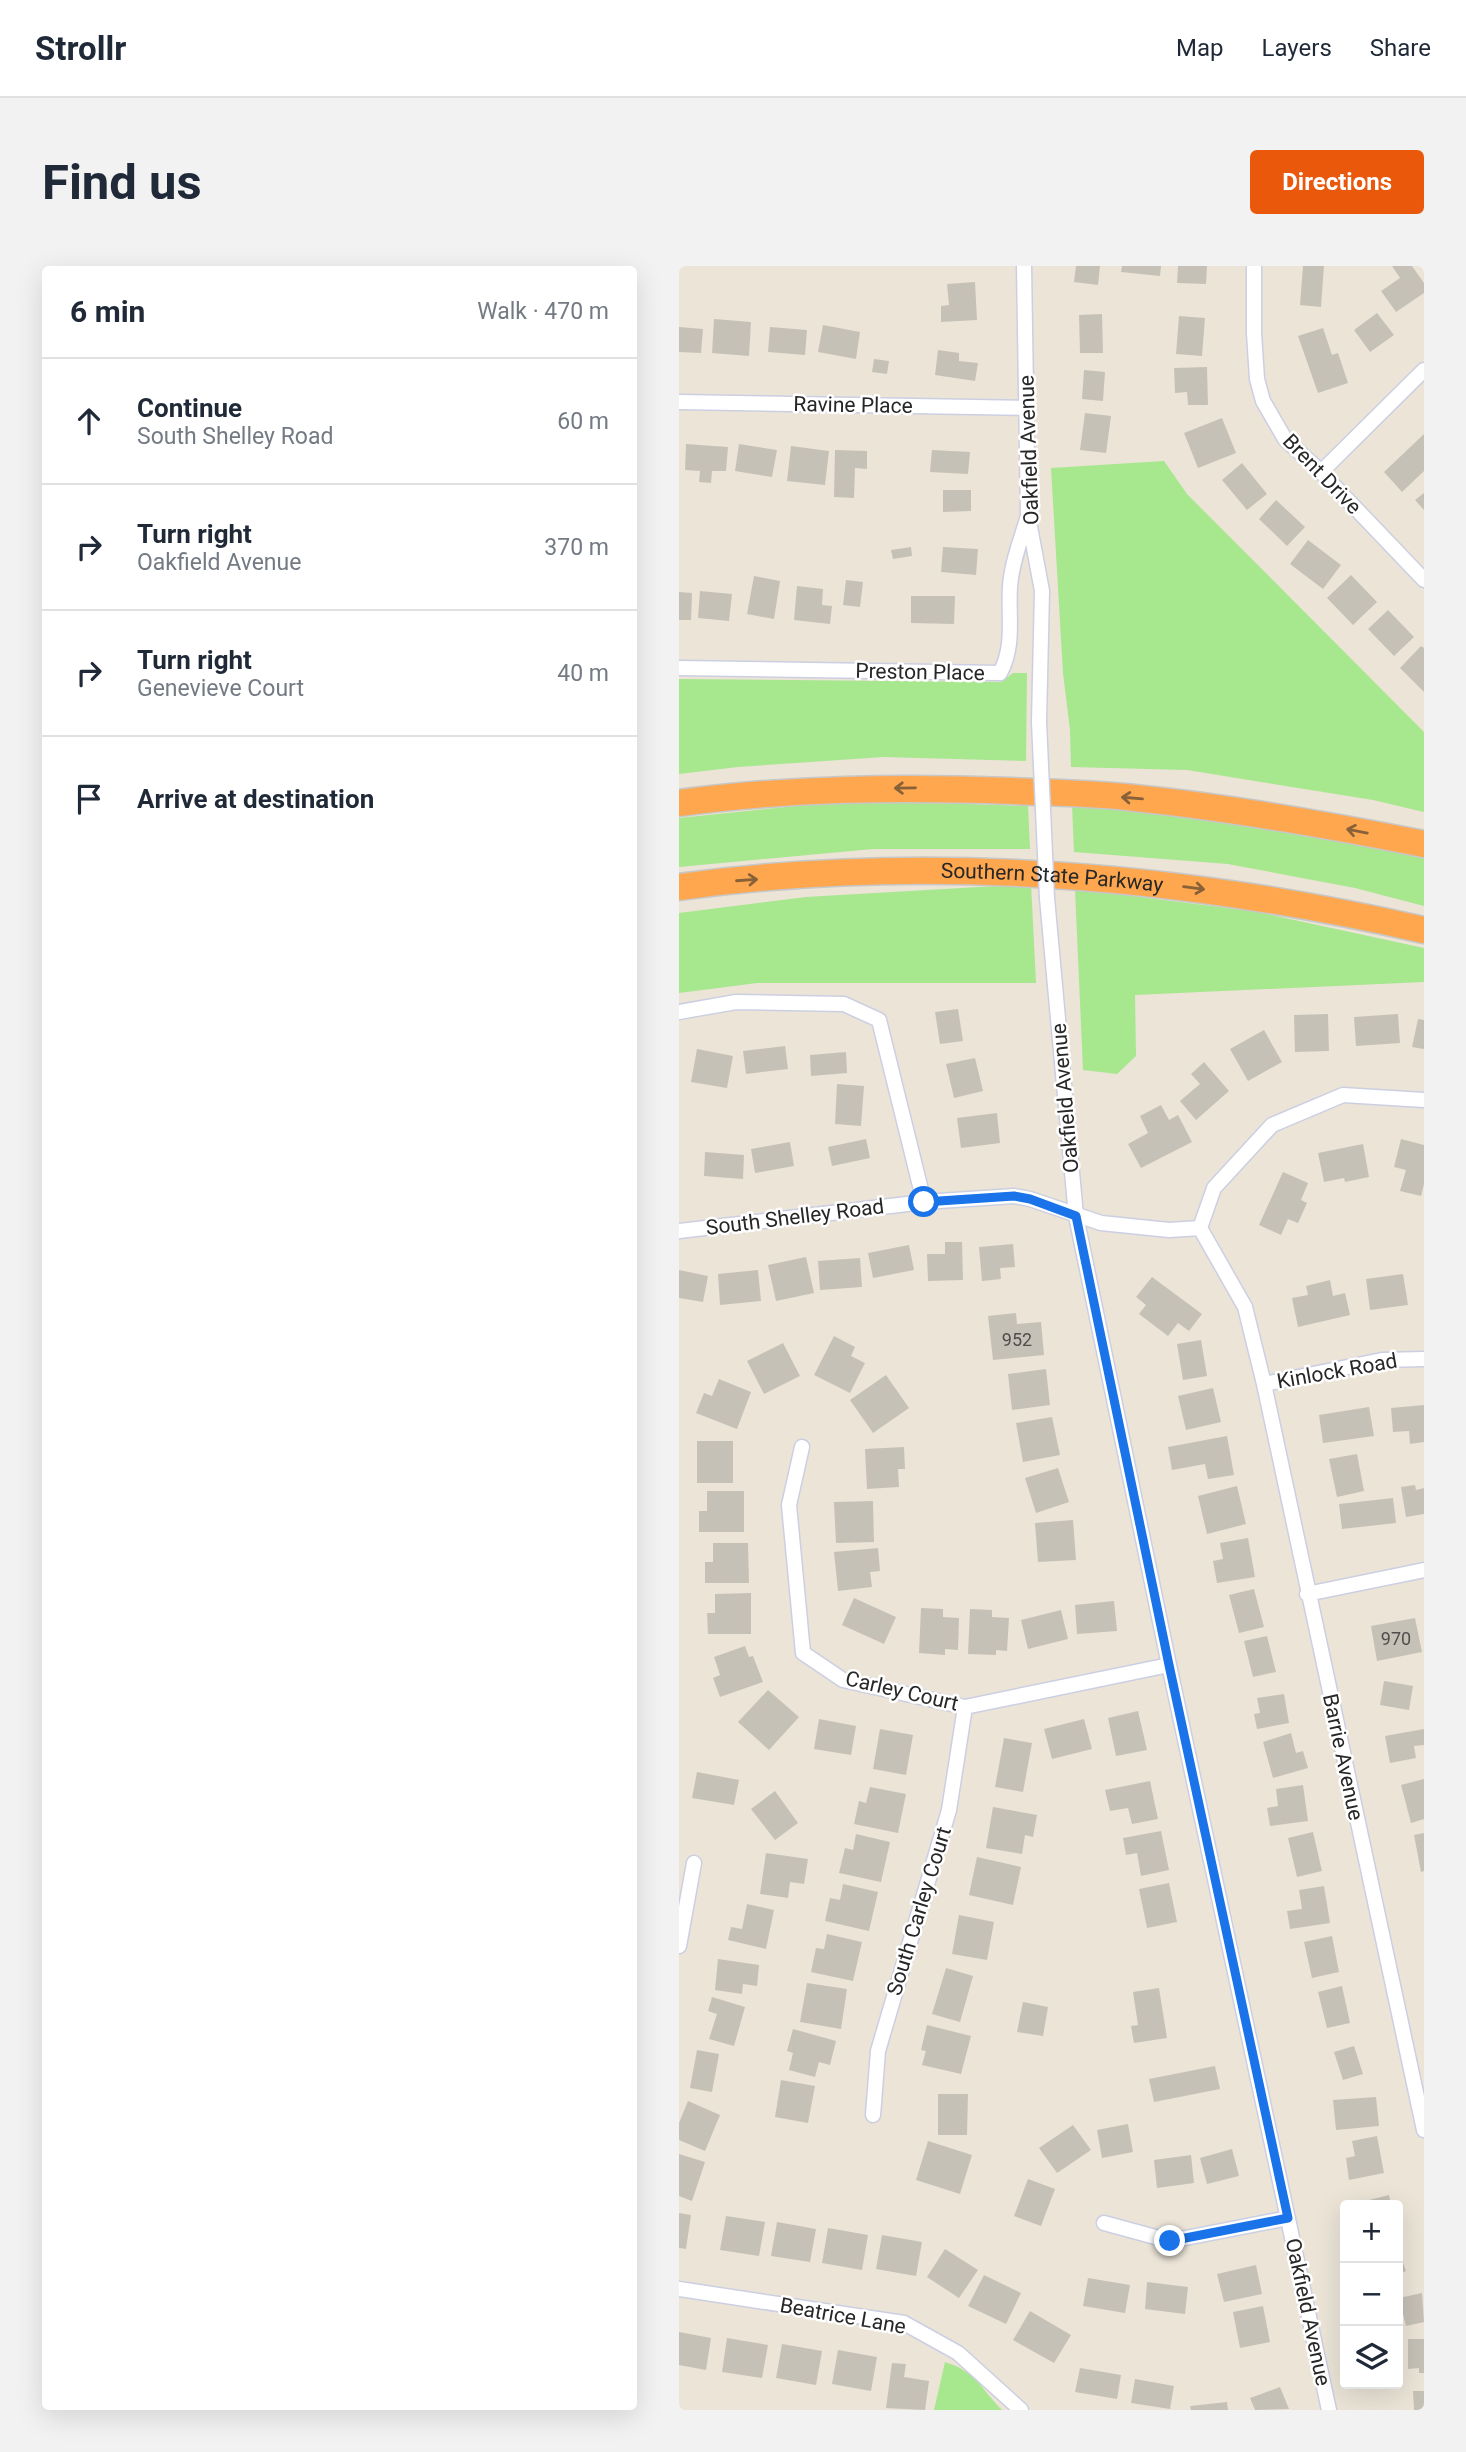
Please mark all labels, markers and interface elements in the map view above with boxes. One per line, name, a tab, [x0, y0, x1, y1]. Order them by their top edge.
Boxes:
text: Strollr	[35, 29, 126, 68]
text: Map	[1176, 34, 1224, 62]
text: Layers	[1262, 34, 1332, 62]
text: Share	[1370, 34, 1431, 62]
button: Directions	[1250, 150, 1424, 214]
text: Find us	[42, 154, 202, 211]
text: 6 min	[70, 294, 145, 329]
text: Walk · 470 m	[477, 298, 609, 325]
street label: Oakfield Avenue	[1014, 375, 1044, 525]
street label: Ravine Place	[793, 392, 913, 418]
text: Continue	[137, 393, 242, 423]
icon: ahead	[70, 402, 108, 440]
text: 60 m	[557, 408, 609, 435]
text: South Shelley Road	[137, 423, 333, 450]
street label: Brent Drive	[1278, 429, 1366, 519]
text: Turn right	[137, 519, 252, 549]
icon: right	[70, 528, 108, 566]
text: 370 m	[544, 534, 609, 561]
text: Oakfield Avenue	[137, 549, 301, 576]
text: Turn right	[137, 645, 252, 675]
icon: right	[70, 654, 108, 692]
street label: Preston Place	[855, 659, 985, 685]
text: 40 m	[557, 660, 609, 687]
text: Genevieve Court	[137, 675, 304, 702]
icon: arrive	[70, 780, 108, 818]
one-way arrow	[894, 781, 917, 795]
text: Arrive at destination	[137, 784, 374, 814]
one-way arrow	[1121, 791, 1144, 804]
one-way arrow	[1346, 823, 1369, 837]
street label: Southern State Parkway	[941, 859, 1165, 897]
one-way arrow	[735, 873, 758, 886]
one-way arrow	[1182, 882, 1205, 895]
street label: Oakfield Avenue	[1047, 1022, 1083, 1174]
route start	[908, 1186, 939, 1217]
street label: South Shelley Road	[705, 1194, 885, 1240]
house number: 952	[1002, 1329, 1032, 1350]
street label: Kinlock Road	[1275, 1349, 1399, 1393]
house number: 970	[1381, 1628, 1411, 1649]
street label: Carley Court	[843, 1666, 961, 1716]
street label: Barrie Avenue	[1318, 1691, 1368, 1823]
street label: South Carley Court	[882, 1824, 956, 1998]
map controls	[1340, 2200, 1403, 2389]
button: +	[1340, 2200, 1403, 2263]
route end	[1154, 2225, 1185, 2256]
street label: Oakfield Avenue	[1281, 2236, 1335, 2388]
button: −	[1340, 2263, 1403, 2326]
street label: Beatrice Lane	[778, 2293, 908, 2339]
button: layers	[1340, 2326, 1403, 2389]

